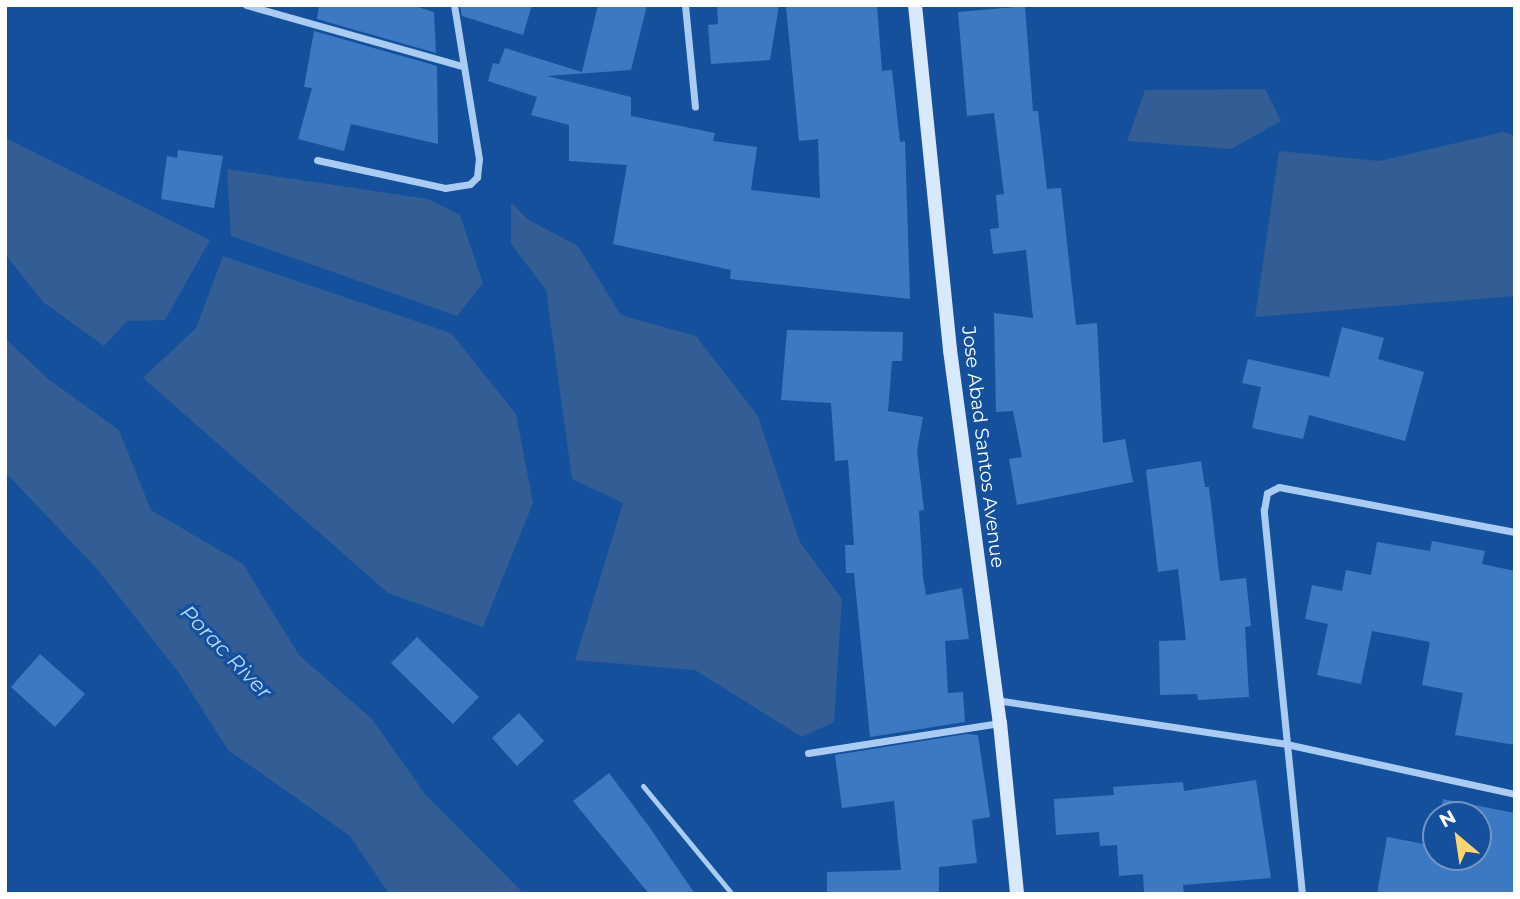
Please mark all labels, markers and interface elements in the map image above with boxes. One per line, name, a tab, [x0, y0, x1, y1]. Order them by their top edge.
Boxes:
street label: Jose Abad Santos Avenue	[957, 325, 1009, 569]
water label: Porac River	[175, 600, 277, 704]
north arrow	[1422, 801, 1492, 871]
text: N	[1435, 805, 1460, 833]

